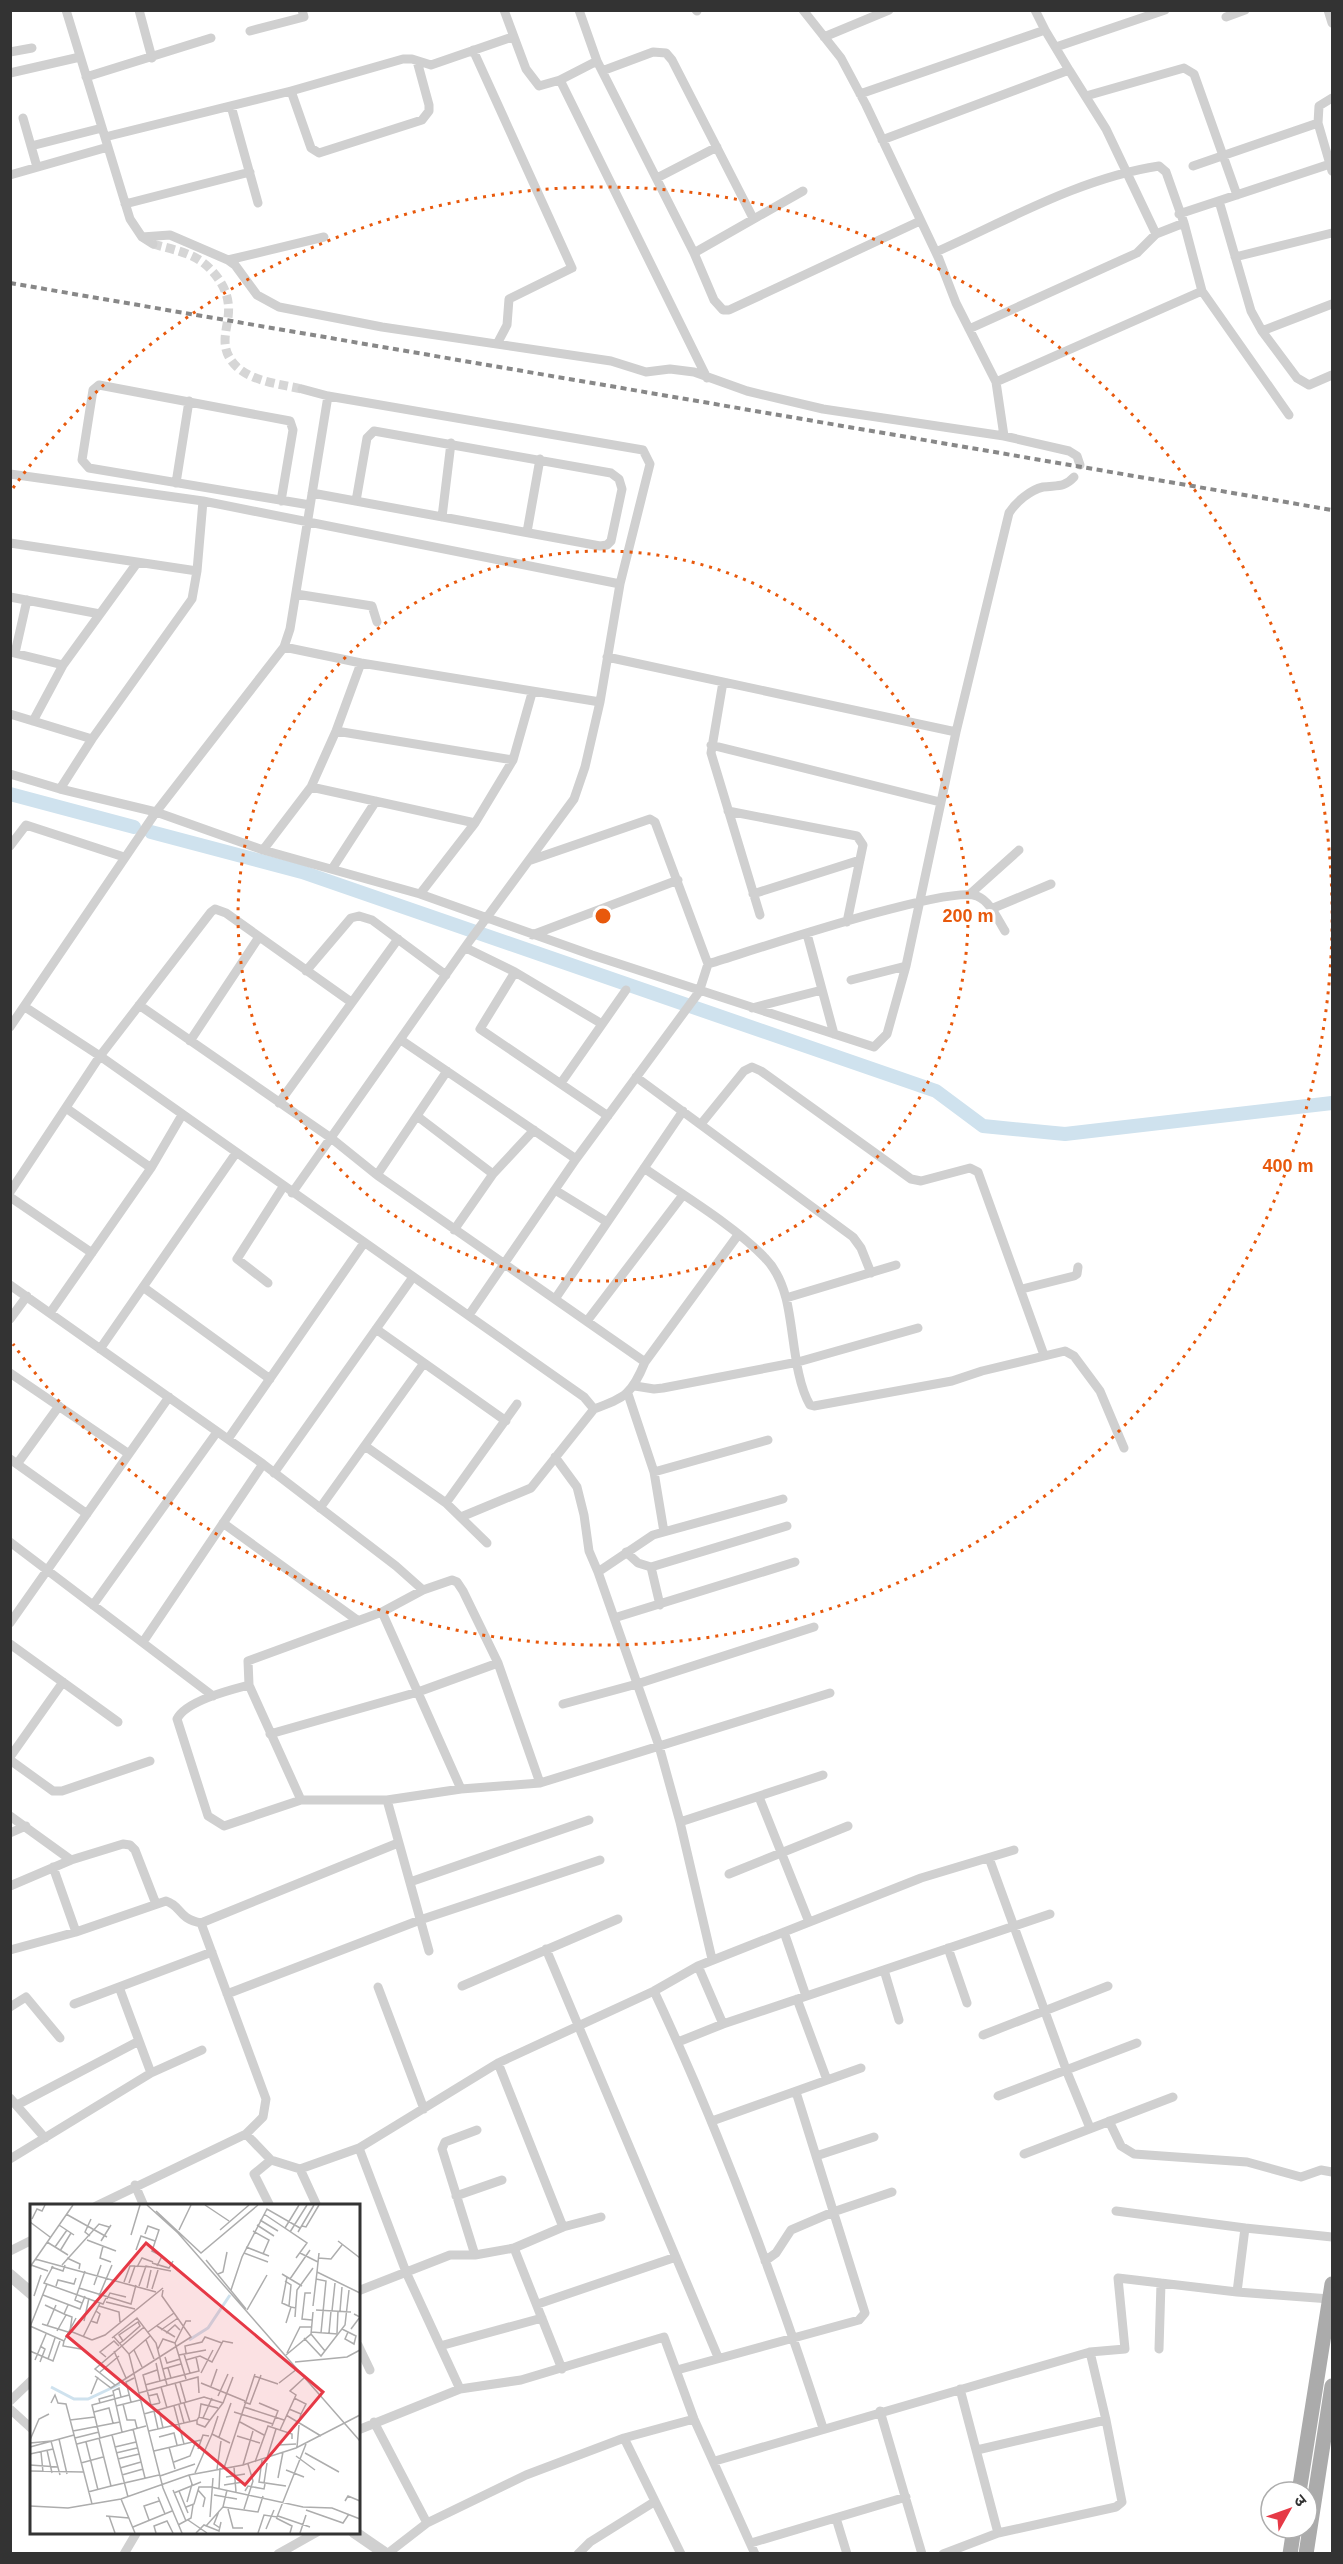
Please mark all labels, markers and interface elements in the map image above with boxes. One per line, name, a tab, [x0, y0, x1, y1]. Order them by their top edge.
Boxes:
centre of rings	[593, 906, 613, 926]
text: 200 m	[942, 906, 994, 926]
text: 400 m	[1262, 1156, 1314, 1176]
inset map	[30, 2204, 360, 2534]
north arrow	[1259, 2480, 1319, 2540]
text: उ	[1291, 2492, 1310, 2510]

